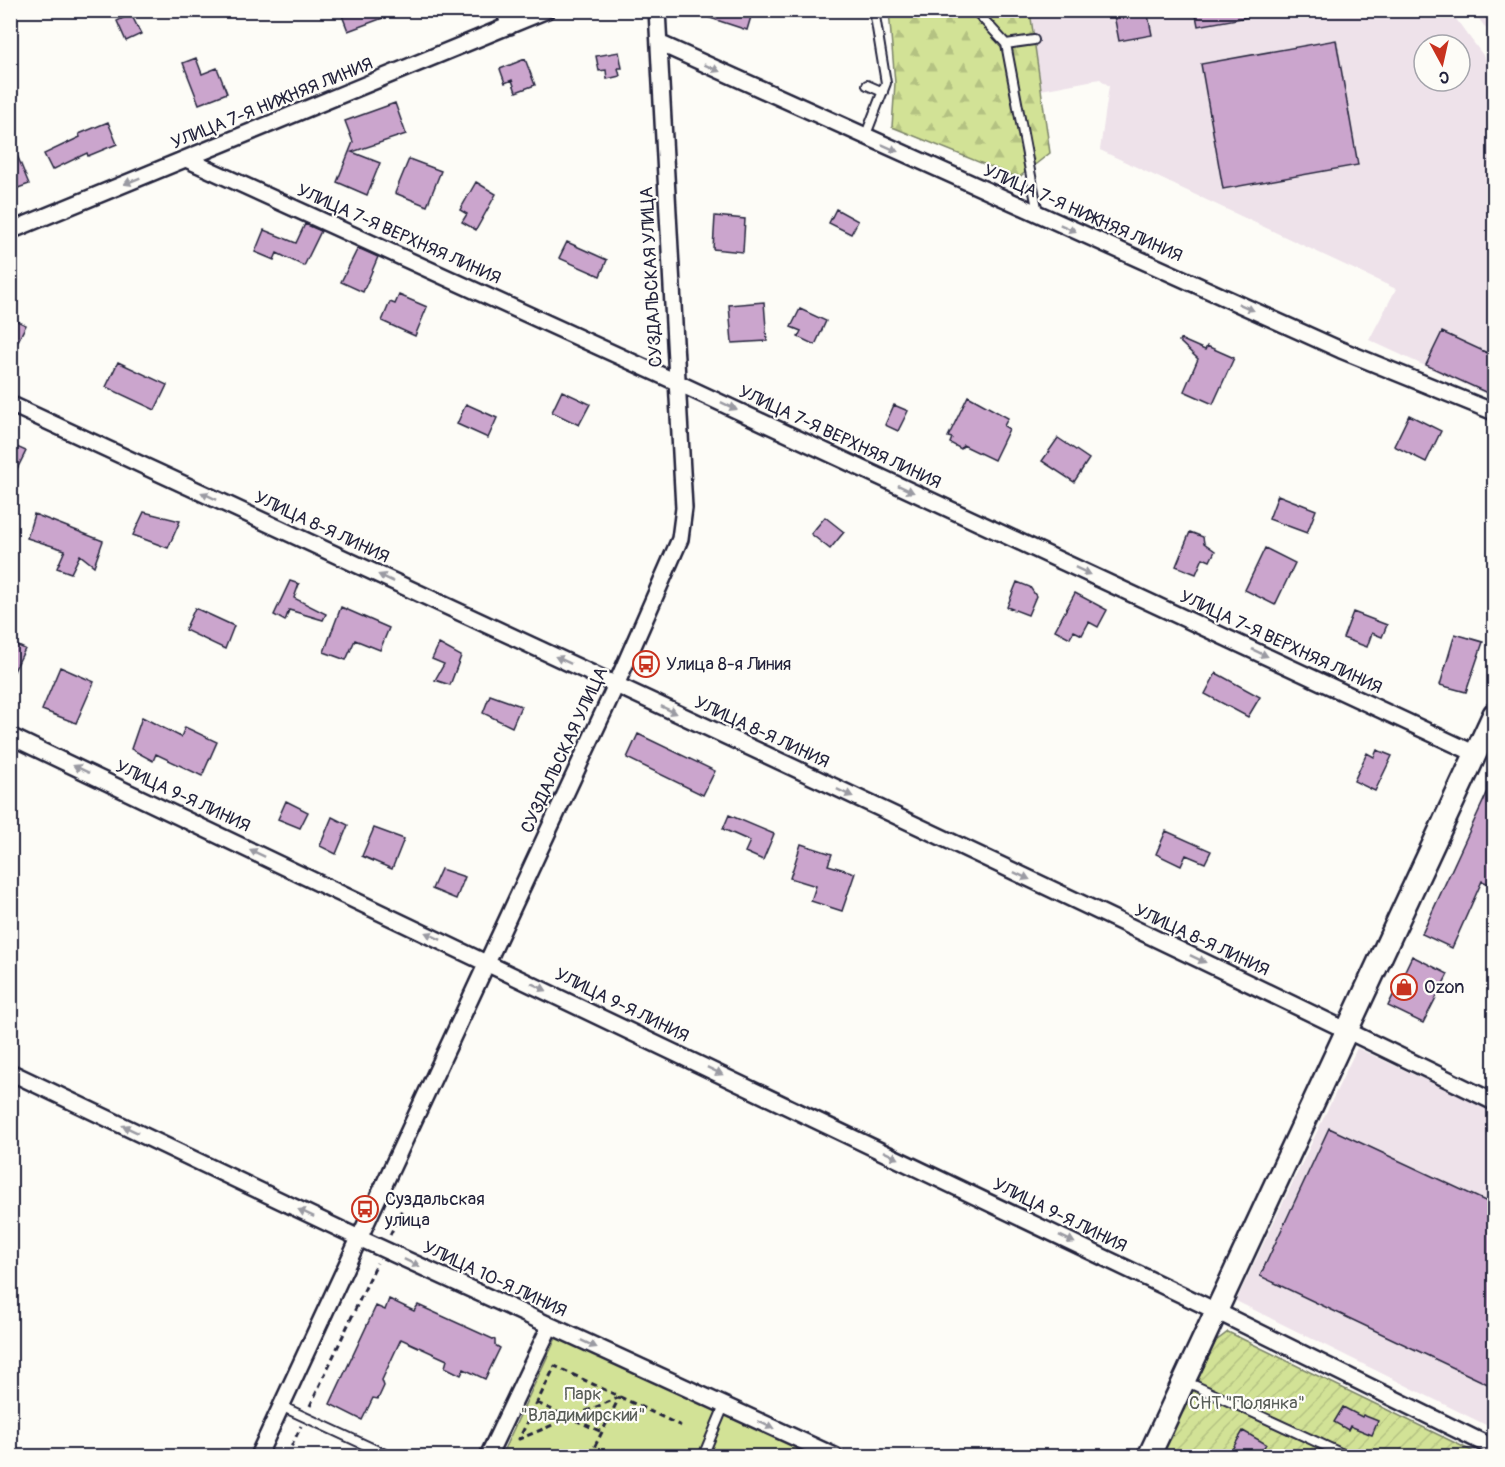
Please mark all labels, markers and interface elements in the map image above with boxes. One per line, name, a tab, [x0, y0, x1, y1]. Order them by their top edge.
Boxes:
north arrow	[1412, 33, 1472, 93]
street label: УЛИЦА 7-Я НИЖНЯЯ ЛИНИЯ	[168, 52, 376, 155]
one-way arrow	[704, 63, 721, 72]
text: С	[1438, 66, 1450, 87]
one-way arrow	[881, 143, 899, 153]
street label: УЛИЦА 7-Я НИЖНЯЯ ЛИНИЯ	[980, 159, 1186, 268]
one-way arrow	[123, 177, 141, 186]
street label: УЛИЦА 7-Я ВЕРХНЯЯ ЛИНИЯ	[293, 179, 504, 290]
street label: СУЗДАЛЬСКАЯ УЛИЦА	[635, 186, 668, 368]
one-way arrow	[1059, 223, 1077, 233]
one-way arrow	[1237, 303, 1254, 312]
street label: УЛИЦА 7-Я ВЕРХНЯЯ ЛИНИЯ	[735, 380, 945, 495]
one-way arrow	[721, 402, 738, 411]
one-way arrow	[898, 484, 915, 493]
street label: УЛИЦА 8-Я ЛИНИЯ	[251, 486, 393, 569]
one-way arrow	[201, 492, 218, 501]
one-way arrow	[1074, 566, 1092, 576]
one-way arrow	[377, 573, 395, 583]
street label: УЛИЦА 7-Я ВЕРХНЯЯ ЛИНИЯ	[1176, 585, 1386, 700]
bus stop icon: Улица 8-я Линия	[631, 649, 661, 679]
one-way arrow	[1251, 649, 1268, 658]
place label: Улица 8-я Линия	[666, 653, 791, 676]
one-way arrow	[554, 655, 572, 665]
street label: СУЗДАЛЬСКАЯ УЛИЦА	[516, 663, 613, 837]
street label: УЛИЦА 8-Я ЛИНИЯ	[691, 691, 833, 774]
one-way arrow	[661, 705, 678, 714]
street label: УЛИЦА 9-Я ЛИНИЯ	[112, 755, 254, 838]
one-way arrow	[72, 765, 89, 774]
one-way arrow	[837, 788, 854, 797]
one-way arrow	[249, 848, 266, 857]
one-way arrow	[1013, 872, 1030, 881]
street label: УЛИЦА 8-Я ЛИНИЯ	[1131, 899, 1273, 982]
one-way arrow	[425, 932, 442, 941]
one-way arrow	[1190, 955, 1207, 964]
street label: УЛИЦА 9-Я ЛИНИЯ	[551, 963, 693, 1048]
shop icon: Ozon	[1389, 972, 1419, 1002]
place label: Ozon	[1424, 976, 1464, 999]
one-way arrow	[530, 982, 547, 991]
one-way arrow	[706, 1066, 723, 1075]
one-way arrow	[121, 1125, 139, 1135]
one-way arrow	[882, 1151, 899, 1160]
street label: УЛИЦА 9-Я ЛИНИЯ	[989, 1173, 1131, 1258]
place label: Суздальская улица	[384, 1188, 485, 1232]
bus stop icon: Суздальская улица	[350, 1194, 380, 1224]
one-way arrow	[298, 1208, 315, 1217]
one-way arrow	[1058, 1235, 1075, 1244]
street label: УЛИЦА 10-Я ЛИНИЯ	[419, 1236, 570, 1323]
one-way arrow	[403, 1258, 421, 1268]
one-way arrow	[581, 1339, 598, 1348]
park label: Парк "Владимирский"	[521, 1383, 645, 1427]
park label: СНТ "Полянка"	[1189, 1392, 1305, 1415]
one-way arrow	[758, 1421, 775, 1430]

